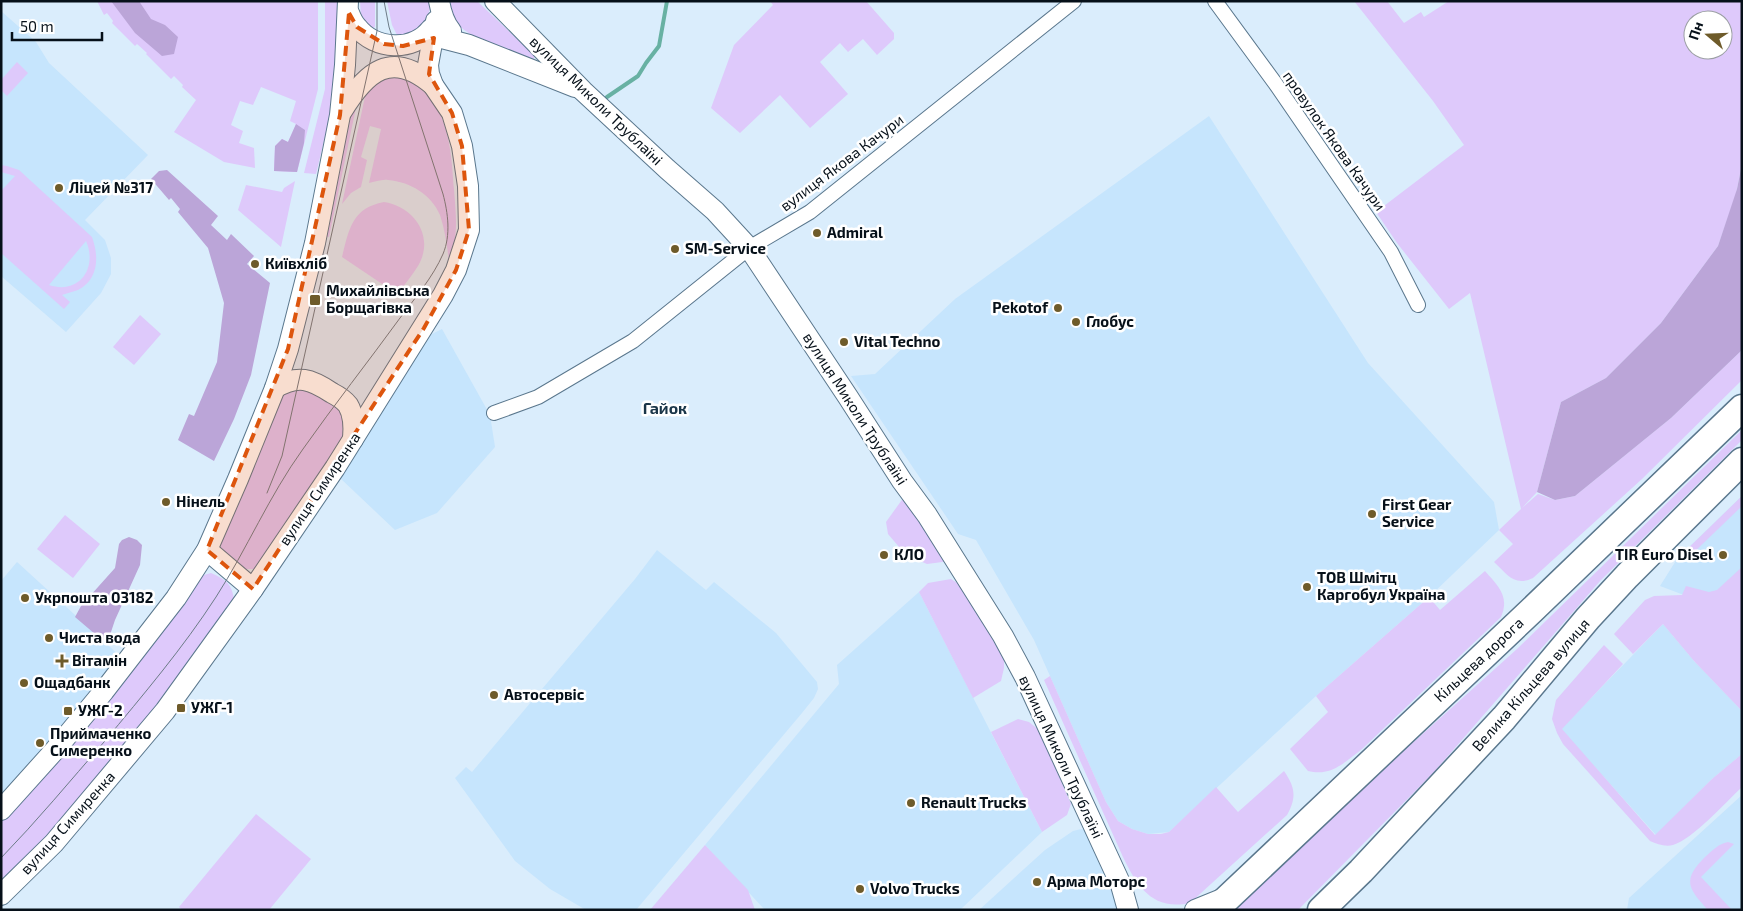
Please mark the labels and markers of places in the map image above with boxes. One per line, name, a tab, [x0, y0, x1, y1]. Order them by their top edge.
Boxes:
place label: Ліцей №317	[69, 178, 153, 196]
marker: Ліцей №317	[53, 182, 65, 194]
place label: Admiral	[827, 223, 883, 241]
marker: Admiral	[811, 227, 823, 239]
place label: SM-Service	[685, 239, 766, 257]
marker: SM-Service	[669, 243, 681, 255]
place label: Київхліб	[265, 254, 327, 272]
marker: Київхліб	[249, 258, 261, 270]
place label: Михайлівська Борщагівка	[326, 281, 430, 316]
marker: Михайлівська Борщагівка	[308, 293, 322, 307]
place label: Pekotof	[992, 298, 1049, 316]
marker: Pekotof	[1052, 302, 1064, 314]
place label: Глобус	[1086, 312, 1134, 330]
marker: Глобус	[1070, 316, 1082, 328]
place label: Vital Techno	[854, 332, 941, 350]
marker: Vital Techno	[838, 336, 850, 348]
place label: Нінель	[176, 492, 225, 510]
place label: First Gear Service	[1382, 495, 1452, 530]
marker: Нінель	[160, 496, 172, 508]
marker: First Gear Service	[1366, 508, 1378, 520]
place label: КЛО	[894, 545, 924, 563]
place label: TIR Euro Disel	[1615, 545, 1713, 563]
marker: КЛО	[878, 549, 890, 561]
marker: TIR Euro Disel	[1717, 549, 1729, 561]
place label: ТОВ Шмітц Каргобул Україна	[1317, 568, 1445, 603]
marker: ТОВ Шмітц Каргобул Україна	[1301, 581, 1313, 593]
place label: Укрпошта 03182	[35, 588, 154, 606]
marker: Укрпошта 03182	[19, 592, 31, 604]
place label: Чиста вода	[59, 628, 141, 646]
marker: Чиста вода	[43, 632, 55, 644]
place label: Вітамін	[72, 651, 127, 669]
marker: Вітамін	[56, 655, 68, 667]
place label: Ощадбанк	[34, 673, 111, 691]
marker: Ощадбанк	[18, 677, 30, 689]
place label: Автосервіс	[504, 685, 585, 703]
marker: Автосервіс	[488, 689, 500, 701]
place label: УЖГ-1	[191, 698, 233, 716]
place label: УЖГ-2	[78, 701, 123, 719]
marker: УЖГ-1	[175, 702, 187, 714]
marker: УЖГ-2	[62, 705, 74, 717]
place label: Приймаченко Симеренко	[50, 724, 152, 759]
marker: Приймаченко Симеренко	[34, 737, 46, 749]
place label: Renault Trucks	[921, 793, 1027, 811]
marker: Renault Trucks	[905, 797, 917, 809]
place label: Арма Моторс	[1047, 872, 1146, 890]
marker: Арма Моторс	[1031, 876, 1043, 888]
place label: Volvo Trucks	[870, 879, 960, 897]
marker: Volvo Trucks	[854, 883, 866, 895]

